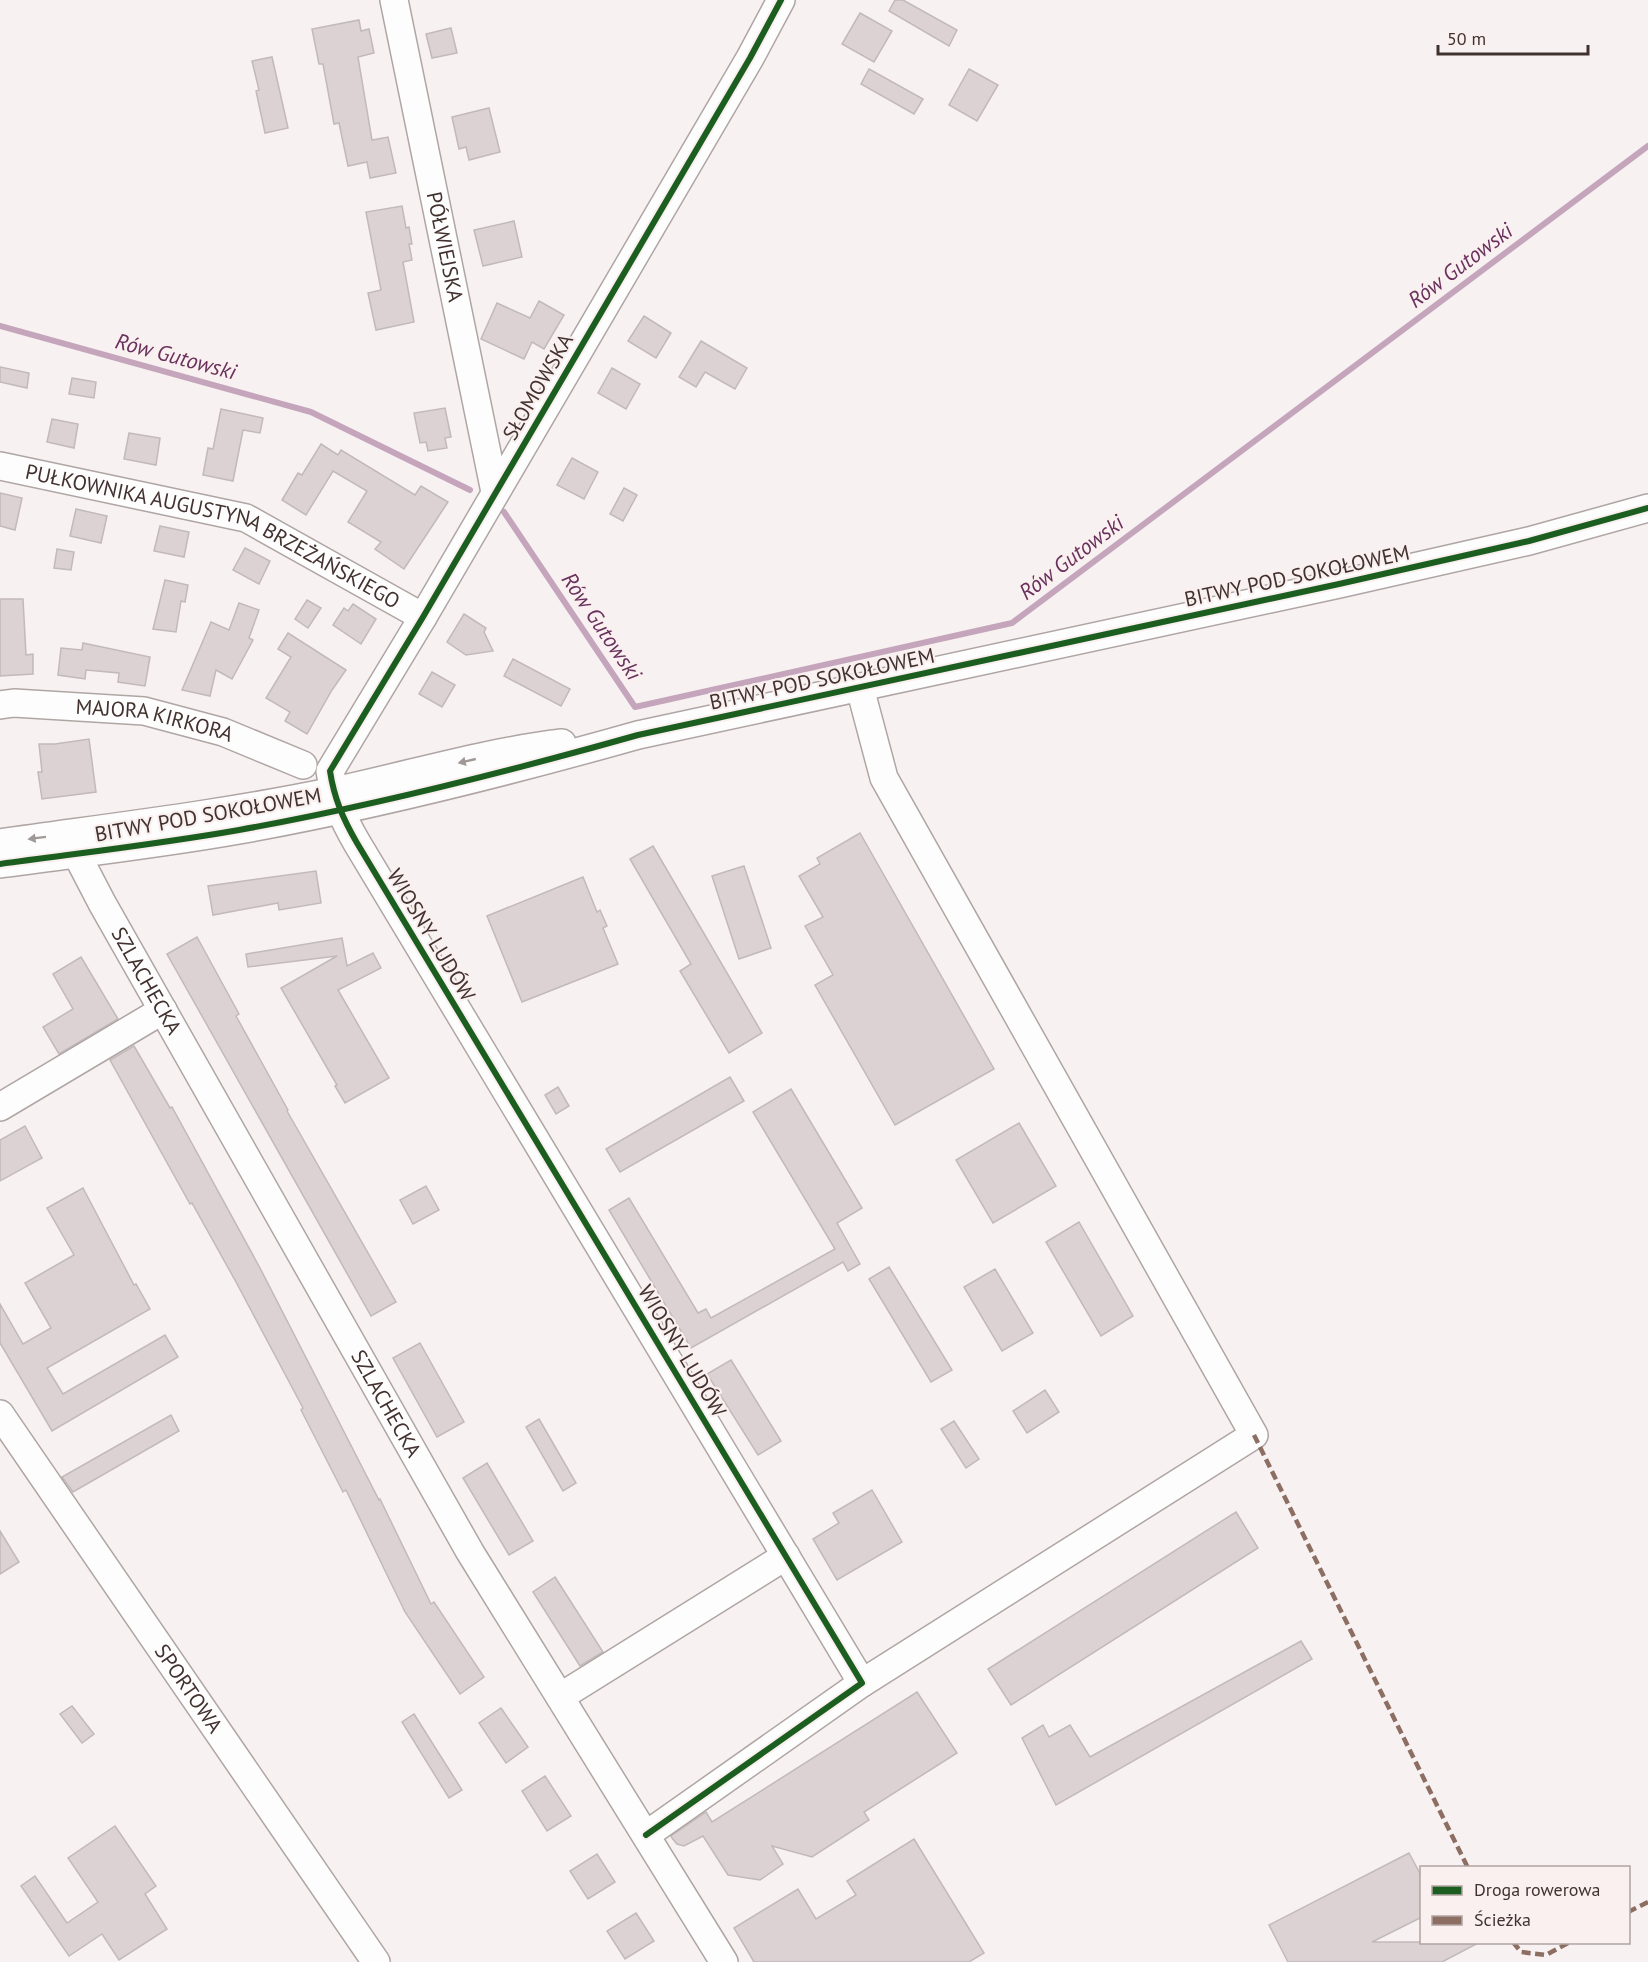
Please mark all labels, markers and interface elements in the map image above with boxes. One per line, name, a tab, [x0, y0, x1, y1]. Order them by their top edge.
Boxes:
scale bar	[1438, 18, 1588, 56]
text: 50 m	[1447, 27, 1486, 50]
street label: PÓŁWIEJSKA	[421, 189, 470, 305]
water label: Rów Gutowski	[1402, 216, 1519, 313]
water label: Rów Gutowski	[112, 326, 241, 386]
street label: SŁOMOWSKA	[496, 328, 579, 445]
street label: PUŁKOWNIKA AUGUSTYNA BRZEŻAŃSKIEGO	[23, 458, 405, 614]
water label: Rów Gutowski	[1013, 508, 1130, 605]
street label: BITWY POD SOKOŁOWEM	[1182, 538, 1412, 613]
water label: Rów Gutowski	[556, 567, 649, 686]
street label: BITWY POD SOKOŁOWEM	[707, 641, 937, 716]
street label: MAJORA KIRKORA	[75, 693, 238, 748]
one-way arrow	[457, 756, 476, 766]
street label: BITWY POD SOKOŁOWEM	[92, 781, 323, 848]
one-way arrow	[27, 833, 46, 843]
street label: WIOSNY LUDÓW	[381, 864, 482, 1006]
street label: SZLACHECKA	[105, 922, 188, 1040]
street label: WIOSNY LUDÓW	[632, 1280, 733, 1422]
street label: SZLACHECKA	[345, 1345, 428, 1463]
street label: SPORTOWA	[149, 1639, 229, 1739]
legend	[1420, 1866, 1630, 1944]
text: Droga rowerowa	[1474, 1878, 1600, 1901]
text: Ścieżka	[1474, 1908, 1531, 1931]

